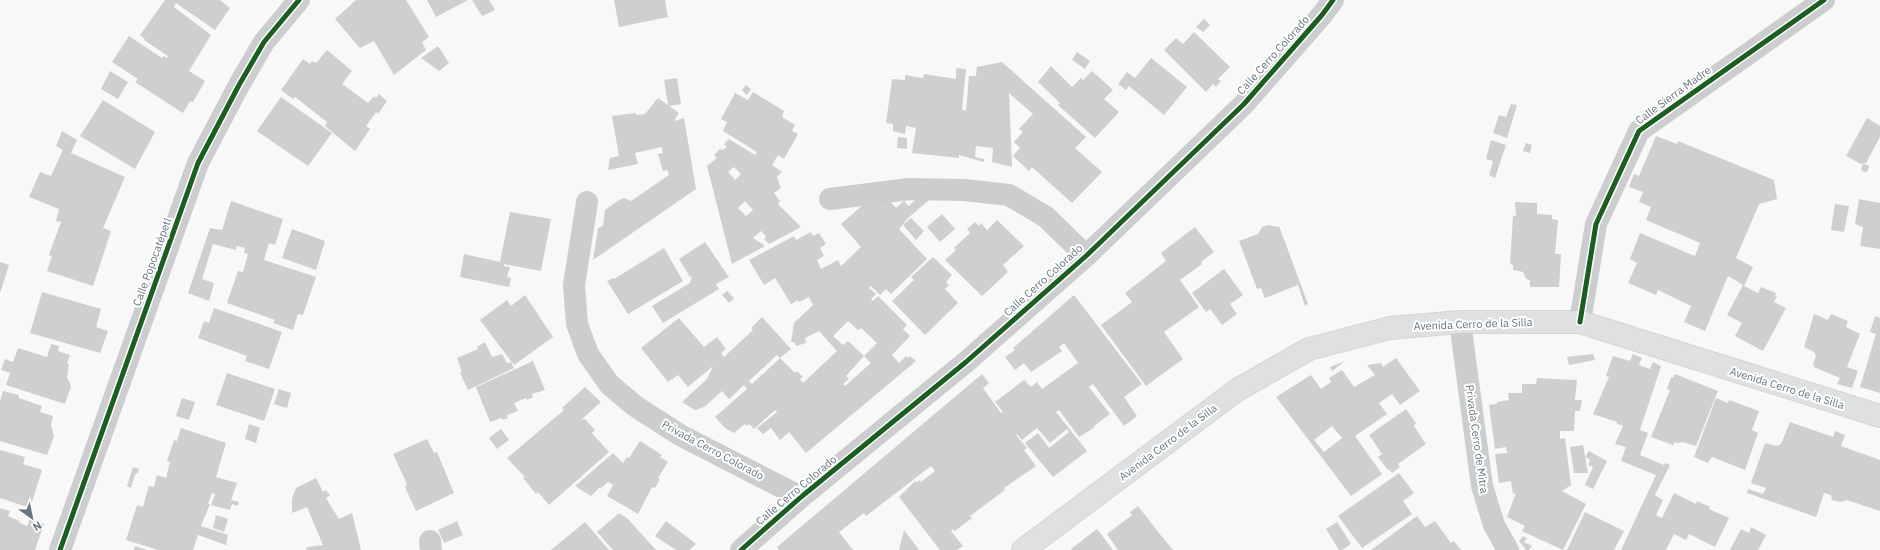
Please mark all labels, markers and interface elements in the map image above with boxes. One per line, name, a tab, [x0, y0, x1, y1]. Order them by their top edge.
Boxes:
street label: Calle Cerro Colorado	[1234, 13, 1312, 97]
street label: Calle Sierra Madre	[1632, 63, 1714, 127]
street label: Calle Popocatépetl	[130, 216, 174, 308]
street label: Calle Cerro Colorado	[1001, 241, 1085, 319]
street label: Avenida Cerro de la Silla	[1413, 315, 1533, 333]
street label: Avenida Cerro de la Silla	[1728, 364, 1846, 412]
street label: Privada Cerro de Mitra	[1462, 384, 1492, 494]
street label: Avenida Cerro de la Silla	[1116, 400, 1220, 483]
street label: Privada Cerro Colorado	[660, 417, 766, 483]
street label: Calle Cerro Colorado	[753, 452, 839, 528]
north arrow	[12, 498, 52, 538]
text: N	[30, 518, 45, 534]

